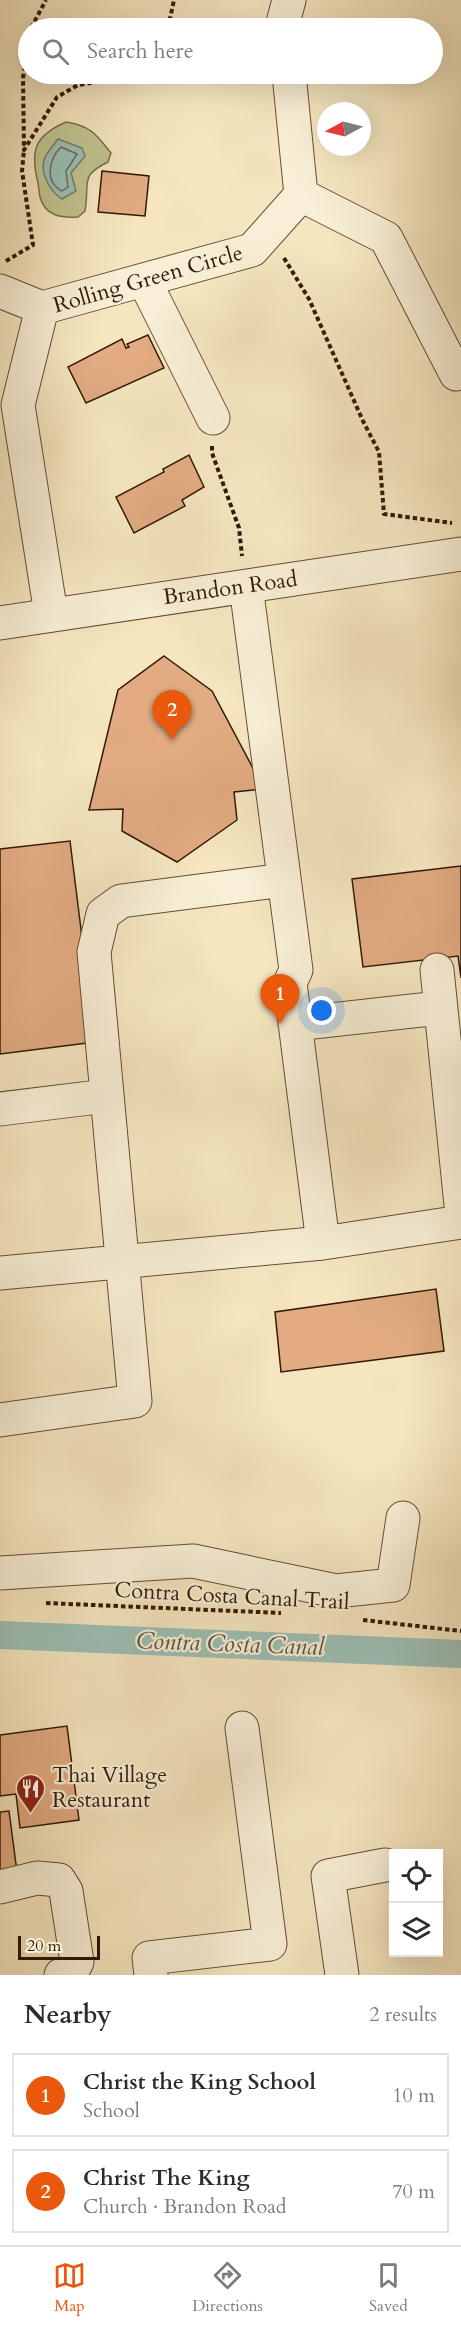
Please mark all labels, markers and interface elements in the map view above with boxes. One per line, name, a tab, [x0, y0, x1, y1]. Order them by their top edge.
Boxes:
search box	[18, 18, 443, 84]
icon: search	[39, 35, 72, 68]
text: Search here	[87, 36, 194, 66]
north arrow	[317, 102, 371, 156]
street label: Rolling Green Circle	[50, 238, 246, 320]
street label: Brandon Road	[161, 564, 299, 612]
pin: 2	[152, 690, 192, 740]
pin: 1	[260, 974, 300, 1024]
your location	[307, 996, 336, 1025]
street label: Contra Costa Canal Trail	[114, 1575, 351, 1617]
water label: Contra Costa Canal	[135, 1624, 326, 1664]
place label: Thai Village Restaurant	[52, 1760, 167, 1815]
restaurant icon: Thai Village Restaurant	[15, 1772, 47, 1814]
map controls	[389, 1849, 443, 1957]
button: locate	[389, 1849, 443, 1903]
button: layers	[389, 1903, 443, 1957]
scale bar	[18, 1933, 100, 1960]
text: 20 m	[27, 1935, 61, 1957]
text: Nearby	[24, 1997, 112, 2032]
text: 2 results	[369, 2001, 437, 2028]
text: Christ the King School	[83, 2067, 316, 2097]
text: 1	[40, 2082, 51, 2109]
text: 10 m	[392, 2082, 435, 2109]
text: School	[83, 2097, 140, 2124]
text: Christ The King	[83, 2163, 250, 2193]
text: 2	[40, 2178, 51, 2205]
text: 70 m	[392, 2178, 435, 2205]
text: Church · Brandon Road	[83, 2193, 287, 2220]
tab: Map	[53, 2259, 86, 2317]
tab: Directions	[192, 2259, 263, 2317]
tab: Saved	[369, 2259, 408, 2317]

